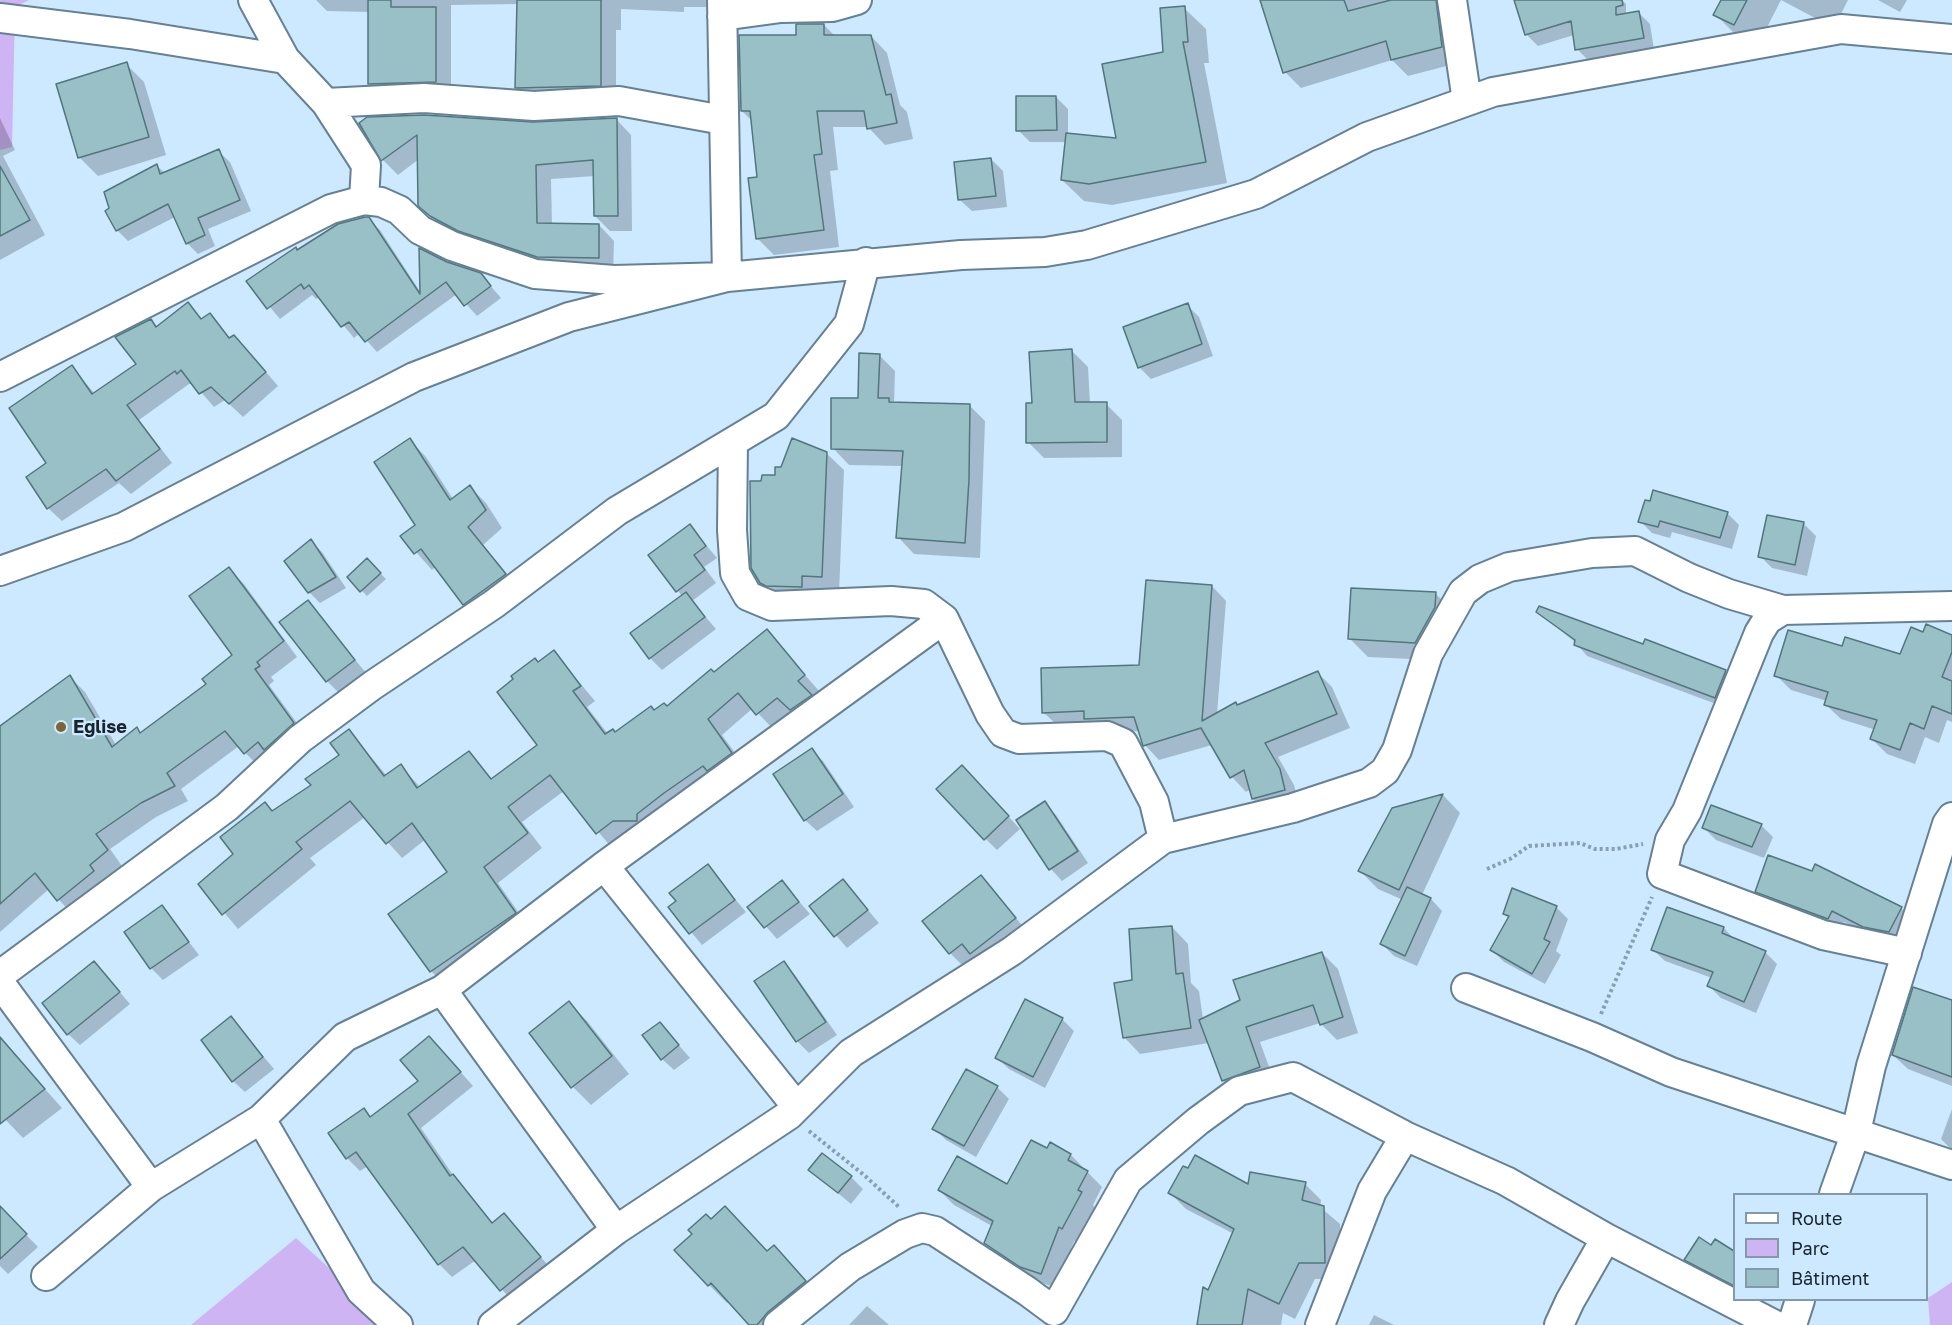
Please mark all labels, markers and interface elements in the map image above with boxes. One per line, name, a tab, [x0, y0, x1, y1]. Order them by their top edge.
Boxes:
place label: Eglise	[73, 716, 127, 738]
marker: Eglise	[54, 720, 68, 734]
legend	[1733, 1193, 1928, 1301]
text: Route	[1791, 1207, 1842, 1229]
text: Parc	[1791, 1237, 1829, 1259]
text: Bâtiment	[1791, 1267, 1870, 1289]

